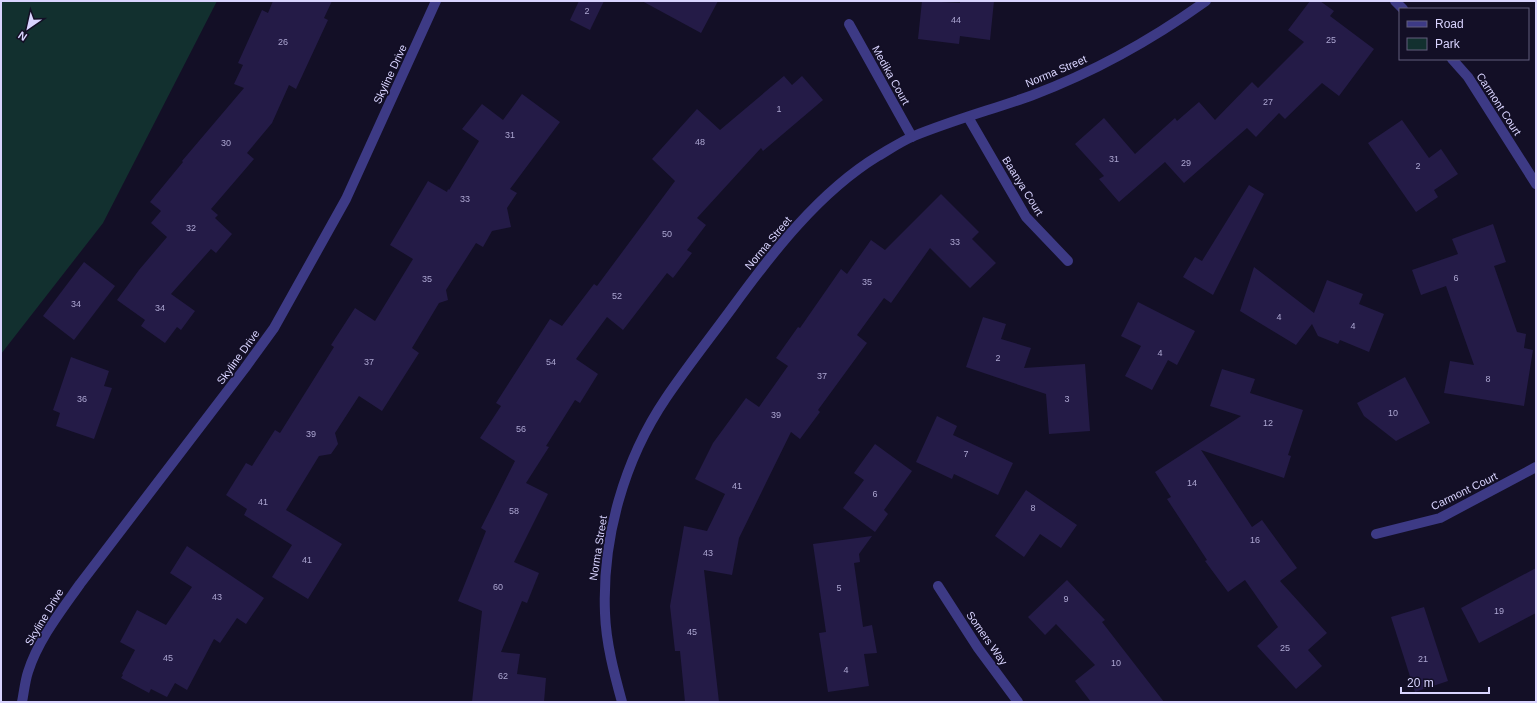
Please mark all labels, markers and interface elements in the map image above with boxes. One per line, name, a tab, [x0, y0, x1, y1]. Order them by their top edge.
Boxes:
house number: 2	[584, 6, 590, 16]
north arrow	[8, 8, 48, 48]
legend	[1399, 8, 1529, 60]
house number: 44	[951, 15, 961, 25]
text: Road	[1435, 17, 1464, 31]
text: N	[16, 29, 29, 43]
house number: 25	[1326, 35, 1336, 45]
house number: 26	[278, 37, 288, 47]
text: Park	[1435, 37, 1461, 51]
street label: Skyline Drive	[371, 42, 409, 106]
street label: Medika Court	[870, 43, 912, 107]
street label: Norma Street	[1024, 53, 1088, 89]
street label: Carmont Court	[1474, 70, 1524, 138]
house number: 27	[1263, 97, 1273, 107]
house number: 1	[776, 104, 782, 114]
house number: 31	[505, 130, 515, 140]
house number: 48	[695, 137, 705, 147]
house number: 30	[221, 138, 231, 148]
street label: Baanya Court	[1000, 154, 1046, 218]
house number: 31	[1109, 154, 1119, 164]
house number: 29	[1181, 158, 1191, 168]
house number: 2	[1415, 161, 1421, 171]
house number: 33	[460, 194, 470, 204]
street label: Norma Street	[742, 214, 794, 272]
house number: 32	[186, 223, 196, 233]
house number: 50	[662, 229, 672, 239]
house number: 33	[950, 237, 960, 247]
house number: 6	[1453, 273, 1459, 283]
house number: 35	[422, 274, 432, 284]
house number: 35	[862, 277, 872, 287]
house number: 52	[612, 291, 622, 301]
house number: 34	[71, 299, 81, 309]
house number: 34	[155, 303, 165, 313]
house number: 4	[1276, 312, 1282, 322]
house number: 4	[1350, 321, 1356, 331]
street label: Skyline Drive	[214, 328, 262, 386]
house number: 4	[1157, 348, 1163, 358]
house number: 2	[995, 353, 1001, 363]
house number: 37	[364, 357, 374, 367]
house number: 54	[546, 357, 556, 367]
house number: 37	[817, 371, 827, 381]
house number: 8	[1485, 374, 1491, 384]
house number: 36	[77, 394, 87, 404]
house number: 3	[1064, 394, 1070, 404]
house number: 10	[1388, 408, 1398, 418]
house number: 39	[771, 410, 781, 420]
house number: 12	[1263, 418, 1273, 428]
house number: 56	[516, 424, 526, 434]
house number: 39	[306, 429, 316, 439]
house number: 7	[963, 449, 969, 459]
street label: Carmont Court	[1429, 470, 1499, 512]
house number: 14	[1187, 478, 1197, 488]
house number: 41	[732, 481, 742, 491]
house number: 6	[872, 489, 878, 499]
house number: 41	[258, 497, 268, 507]
house number: 8	[1030, 503, 1036, 513]
house number: 58	[509, 506, 519, 516]
street label: Norma Street	[587, 515, 609, 581]
house number: 16	[1250, 535, 1260, 545]
house number: 43	[703, 548, 713, 558]
house number: 41	[302, 555, 312, 565]
house number: 60	[493, 582, 503, 592]
house number: 5	[836, 583, 842, 593]
street label: Skyline Drive	[22, 586, 66, 648]
house number: 43	[212, 592, 222, 602]
house number: 9	[1063, 594, 1069, 604]
house number: 19	[1494, 606, 1504, 616]
street label: Somers Way	[964, 609, 1010, 667]
house number: 45	[687, 627, 697, 637]
house number: 25	[1280, 643, 1290, 653]
house number: 45	[163, 653, 173, 663]
house number: 21	[1418, 654, 1428, 664]
house number: 10	[1111, 658, 1121, 668]
house number: 4	[843, 665, 849, 675]
scale bar	[1401, 669, 1489, 695]
house number: 62	[498, 671, 508, 681]
text: 20 m	[1407, 676, 1434, 690]

